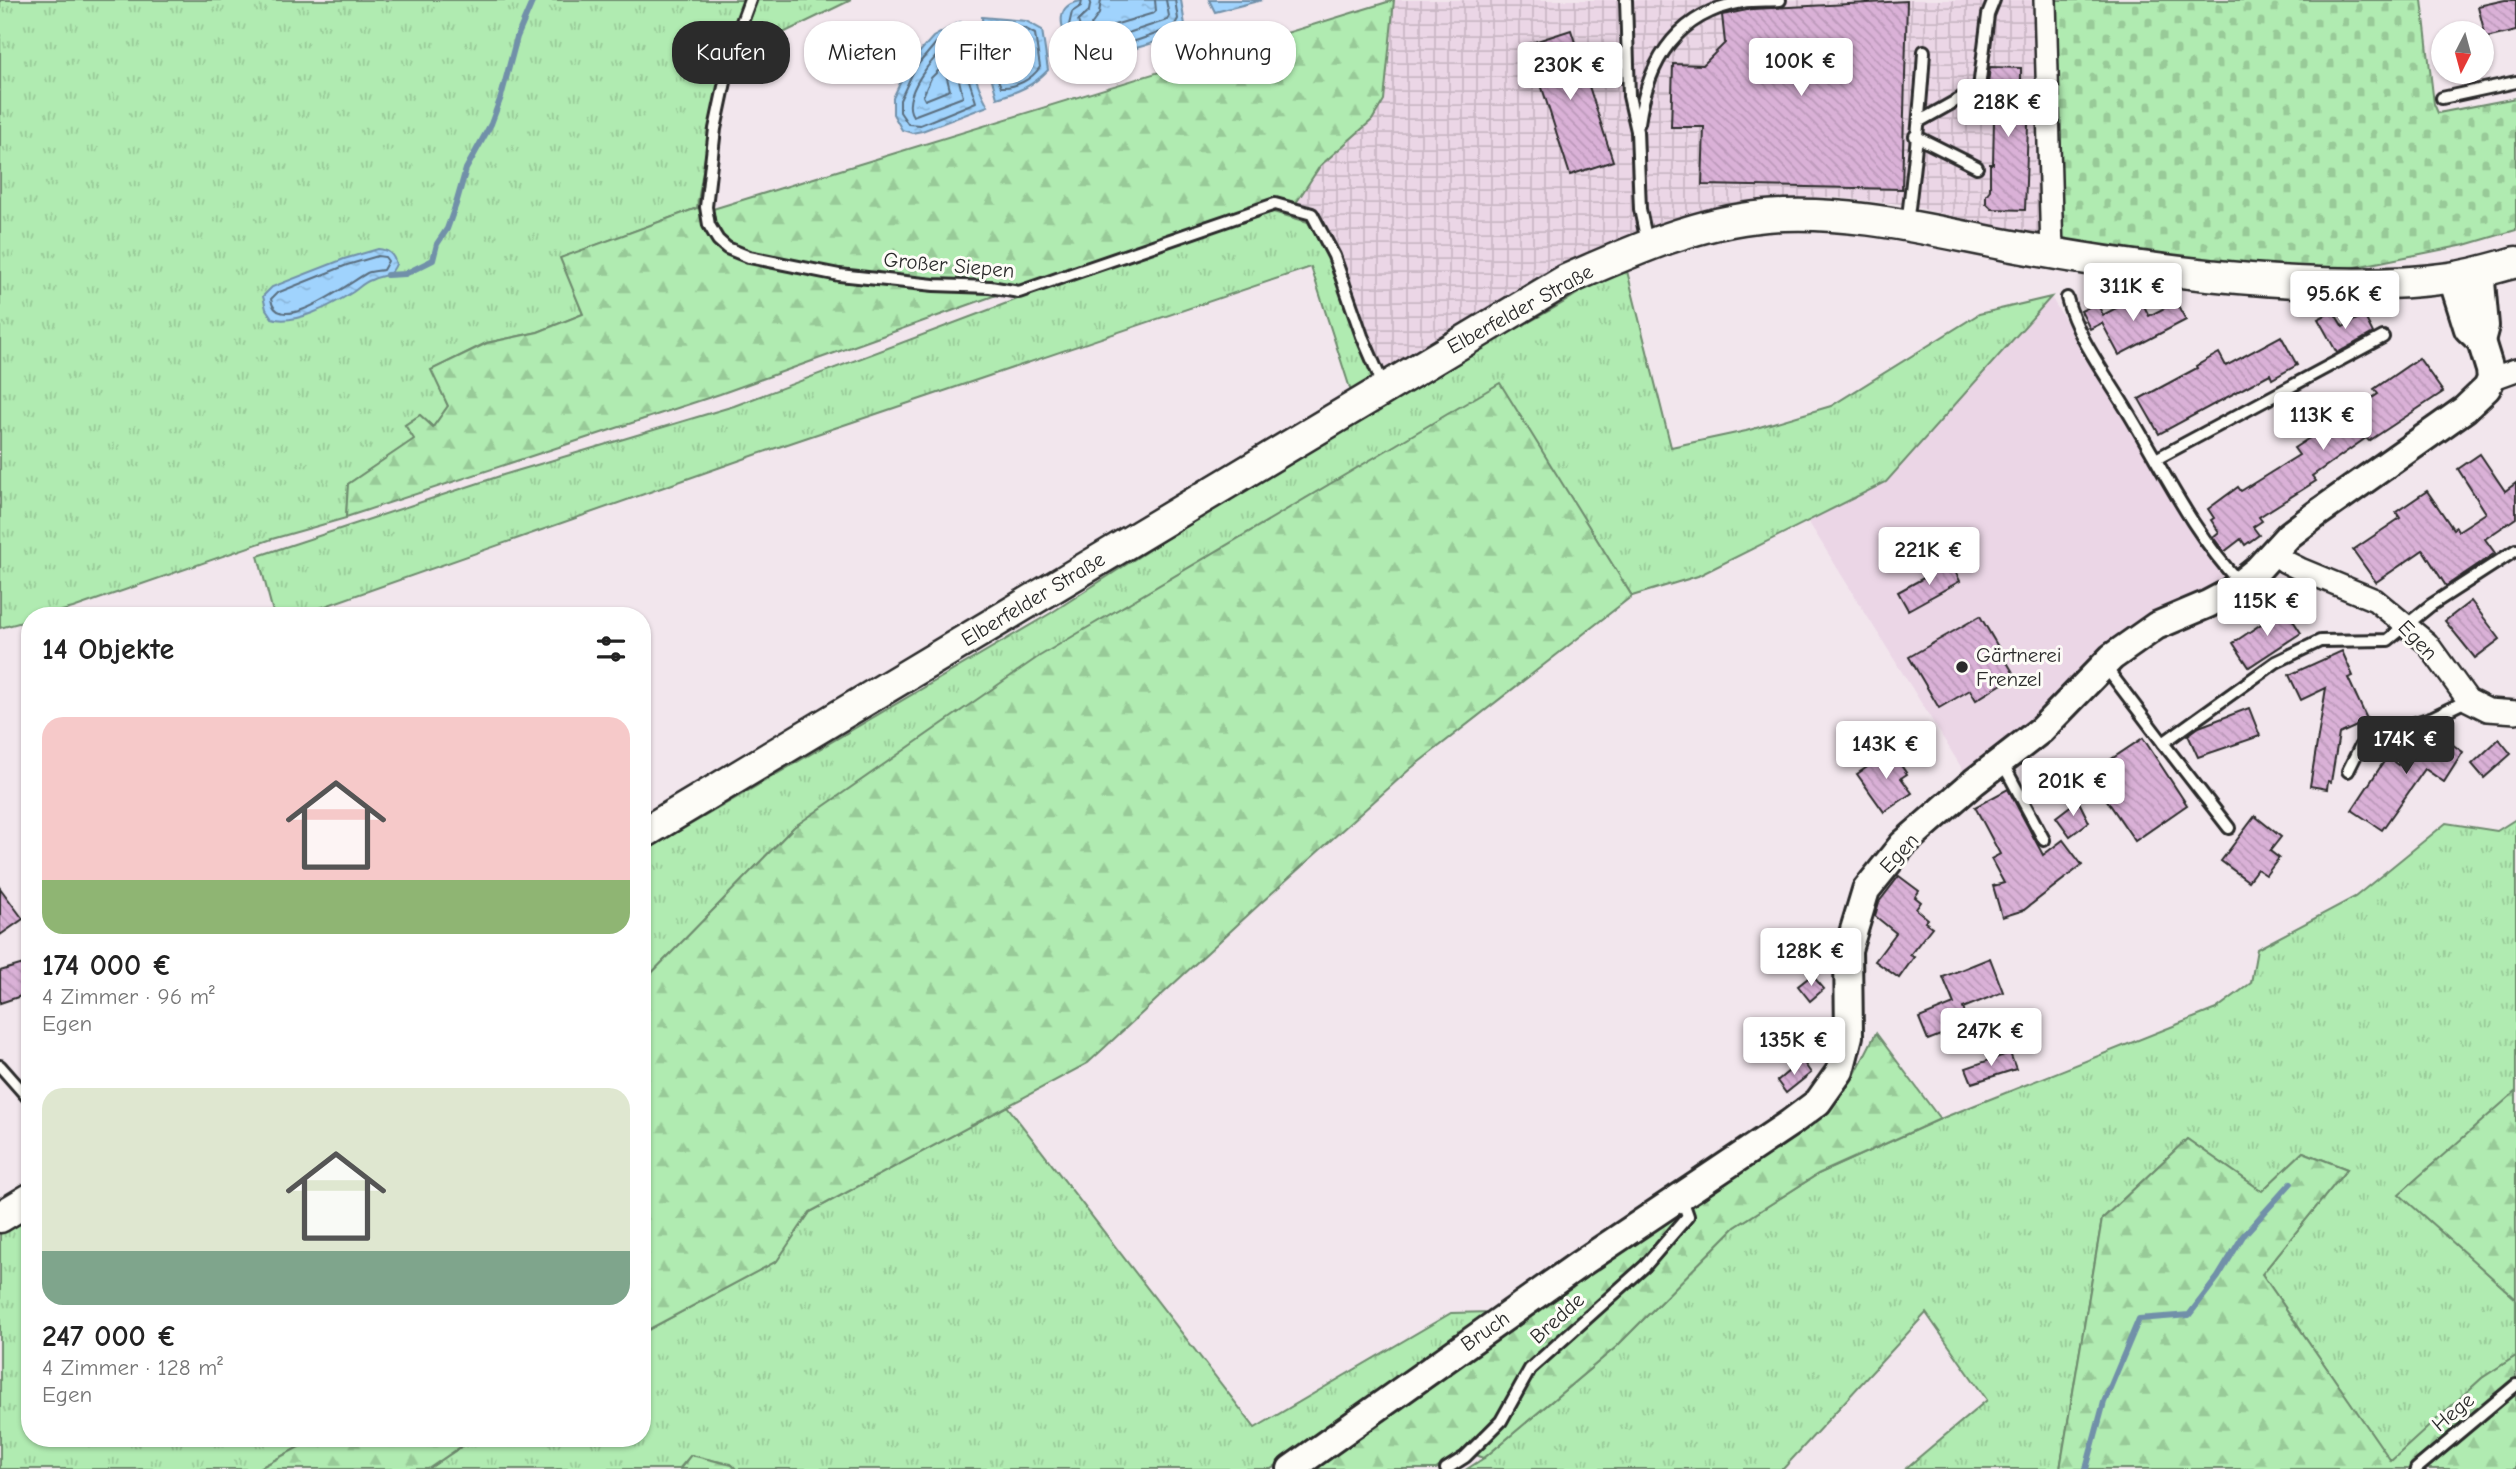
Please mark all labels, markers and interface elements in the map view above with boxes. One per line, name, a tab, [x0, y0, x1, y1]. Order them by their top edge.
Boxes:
chip: Kaufen	[672, 21, 790, 84]
chip: Mieten	[804, 21, 921, 84]
chip: Filter	[935, 21, 1035, 84]
chip: Neu	[1049, 21, 1137, 84]
chip: Wohnung	[1151, 21, 1296, 84]
north arrow	[2431, 21, 2494, 84]
map controls	[2431, 21, 2494, 84]
pin: 100K €	[1744, 38, 1858, 98]
pin: 230K €	[1513, 42, 1627, 102]
text: 100K €	[1765, 47, 1837, 74]
text: 230K €	[1534, 51, 1606, 78]
pin: 218K €	[1951, 80, 2065, 139]
text: 218K €	[1973, 88, 2043, 115]
street label: Großer Siepen	[883, 247, 1015, 283]
street label: Elberfelder Straße	[1443, 259, 1597, 359]
pin: 311K €	[2076, 264, 2190, 323]
text: 311K €	[2100, 272, 2166, 299]
pin: 95.6K €	[2280, 272, 2410, 331]
text: 95.6K €	[2306, 280, 2384, 307]
pin: 113K €	[2266, 392, 2380, 452]
text: 113K €	[2290, 401, 2356, 428]
pin: 221K €	[1872, 528, 1986, 587]
text: 221K €	[1895, 536, 1963, 563]
street label: Elberfelder Straße	[957, 547, 1109, 651]
pin: 115K €	[2210, 578, 2324, 638]
text: 115K €	[2233, 587, 2301, 614]
street label: Egen	[2393, 615, 2443, 665]
icon: filters	[592, 630, 630, 668]
text: 14 Objekte	[42, 632, 174, 667]
place label: Gärtnerei Frenzel	[1976, 643, 2062, 691]
marker: Gärtnerei Frenzel	[1954, 659, 1970, 675]
pin: 174K €	[2349, 716, 2463, 776]
pin: 143K €	[1829, 722, 1943, 781]
text: 174K €	[2373, 725, 2439, 752]
text: 143K €	[1852, 730, 1920, 757]
pin: 201K €	[2016, 758, 2130, 818]
icon: home	[273, 762, 399, 888]
text: 201K €	[2038, 767, 2108, 794]
street label: Egen	[1875, 828, 1923, 878]
pin: 128K €	[1754, 928, 1868, 988]
text: 128K €	[1776, 937, 1846, 964]
text: 174 000 €	[42, 948, 172, 983]
text: 4 Zimmer · 96 m²	[42, 983, 215, 1010]
pin: 247K €	[1934, 1009, 2048, 1068]
text: Egen	[42, 1010, 92, 1037]
text: 247K €	[1957, 1017, 2025, 1044]
pin: 135K €	[1737, 1018, 1851, 1077]
text: 135K €	[1759, 1026, 1829, 1053]
icon: home	[273, 1133, 399, 1259]
street label: Bredde	[1525, 1288, 1589, 1348]
street label: Bruch	[1456, 1306, 1514, 1356]
text: 247 000 €	[42, 1319, 177, 1354]
text: 4 Zimmer · 128 m²	[42, 1354, 223, 1381]
text: Egen	[42, 1381, 92, 1408]
street label: Hege	[2427, 1388, 2479, 1436]

